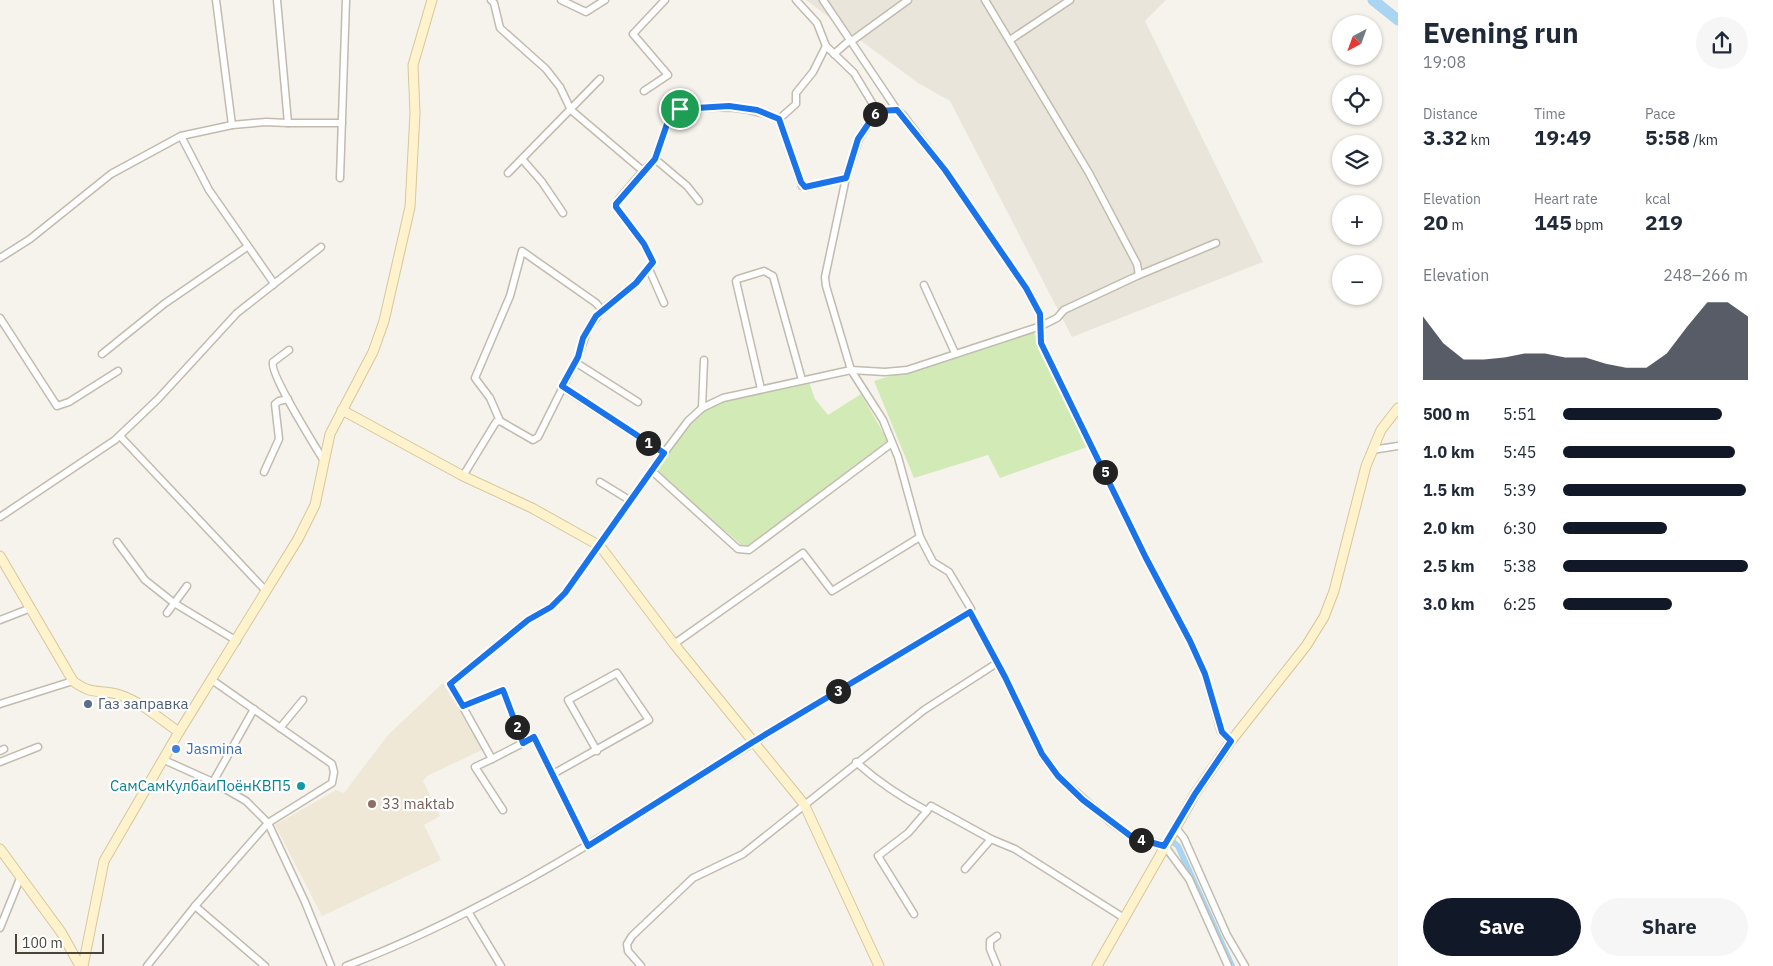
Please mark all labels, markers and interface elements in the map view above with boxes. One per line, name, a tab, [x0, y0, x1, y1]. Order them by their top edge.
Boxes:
text: Evening run	[1423, 14, 1579, 51]
north arrow	[1332, 15, 1382, 65]
map controls	[1332, 15, 1382, 305]
button: share	[1696, 17, 1748, 69]
text: 19:08	[1423, 52, 1466, 72]
button: locate	[1332, 75, 1382, 125]
pin	[659, 88, 701, 130]
icon: arrive	[666, 95, 694, 123]
pin: 6	[862, 102, 888, 126]
text: 6	[871, 105, 880, 123]
text: Distance	[1423, 105, 1478, 123]
text: Time	[1534, 105, 1565, 123]
text: Pace	[1645, 105, 1675, 123]
text: 3.32	[1423, 123, 1467, 151]
text: 19:49	[1534, 123, 1591, 151]
text: 5:58	[1645, 123, 1690, 151]
text: km	[1467, 131, 1490, 149]
text: /km	[1690, 131, 1718, 149]
button: layers	[1332, 135, 1382, 185]
text: Elevation	[1423, 190, 1481, 208]
text: Heart rate	[1534, 190, 1598, 208]
text: kcal	[1645, 190, 1670, 208]
button: +	[1332, 195, 1382, 245]
text: 20	[1423, 208, 1448, 236]
text: 145	[1534, 208, 1572, 236]
text: 219	[1645, 208, 1683, 236]
text: m	[1448, 216, 1464, 234]
text: bpm	[1572, 216, 1604, 234]
button: −	[1332, 255, 1382, 305]
text: Elevation	[1423, 265, 1489, 285]
text: 248–266 m	[1663, 265, 1748, 285]
text: 500 m	[1423, 404, 1470, 424]
text: 5:51	[1503, 404, 1536, 424]
pin: 1	[636, 430, 660, 456]
text: 1	[644, 434, 653, 452]
text: 1.0 km	[1423, 442, 1474, 462]
text: 5:45	[1503, 442, 1536, 462]
pin: 5	[1092, 460, 1118, 484]
text: 5	[1101, 463, 1110, 481]
text: 1.5 km	[1423, 480, 1474, 500]
text: 5:39	[1503, 480, 1536, 500]
text: 2.0 km	[1423, 518, 1474, 538]
text: 6:30	[1503, 518, 1536, 538]
text: 2.5 km	[1423, 556, 1474, 576]
text: 5:38	[1503, 556, 1536, 576]
text: 3.0 km	[1423, 594, 1474, 614]
text: 6:25	[1503, 594, 1536, 614]
pin: 3	[826, 678, 850, 704]
text: 3	[834, 682, 843, 700]
place label: Газ заправка	[98, 694, 189, 713]
marker: Газ заправка	[82, 698, 94, 710]
pin: 2	[504, 714, 530, 740]
text: 2	[513, 718, 522, 736]
place label: Jasmina	[186, 739, 242, 758]
marker: Jasmina	[170, 743, 182, 755]
place label: СамСамКулбаиПоёнКВП5	[110, 776, 291, 795]
marker: СамСамКулбаиПоёнКВП5	[295, 780, 307, 792]
place label: 33 maktab	[382, 794, 454, 813]
marker: 33 maktab	[366, 798, 378, 810]
pin: 4	[1128, 828, 1154, 852]
text: 4	[1137, 831, 1146, 849]
button: Save	[1423, 898, 1581, 956]
button: Share	[1591, 898, 1748, 956]
scale bar	[15, 931, 104, 954]
text: 100 m	[22, 934, 63, 952]

